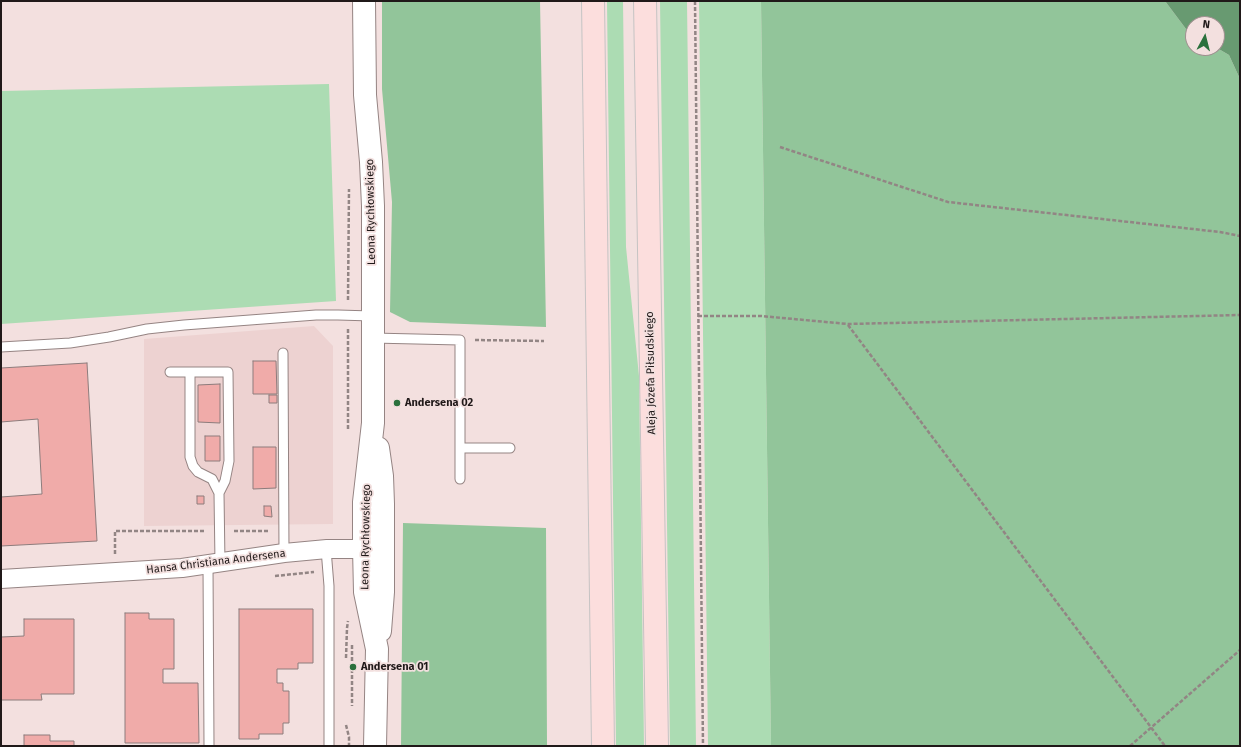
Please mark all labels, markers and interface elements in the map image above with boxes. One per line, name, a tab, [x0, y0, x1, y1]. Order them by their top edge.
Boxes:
north arrow	[1185, 16, 1225, 56]
text: N	[1202, 18, 1211, 31]
street label: Leona Rychłowskiego	[363, 159, 379, 265]
street label: Aleja Józefa Piłsudskiego	[643, 311, 659, 435]
place label: Andersena 02	[405, 396, 473, 410]
marker: Andersena 02	[392, 398, 402, 408]
street label: Leona Rychłowskiego	[358, 484, 374, 590]
street label: Hansa Christiana Andersena	[146, 547, 286, 577]
place label: Andersena 01	[361, 660, 428, 674]
marker: Andersena 01	[348, 662, 358, 672]

